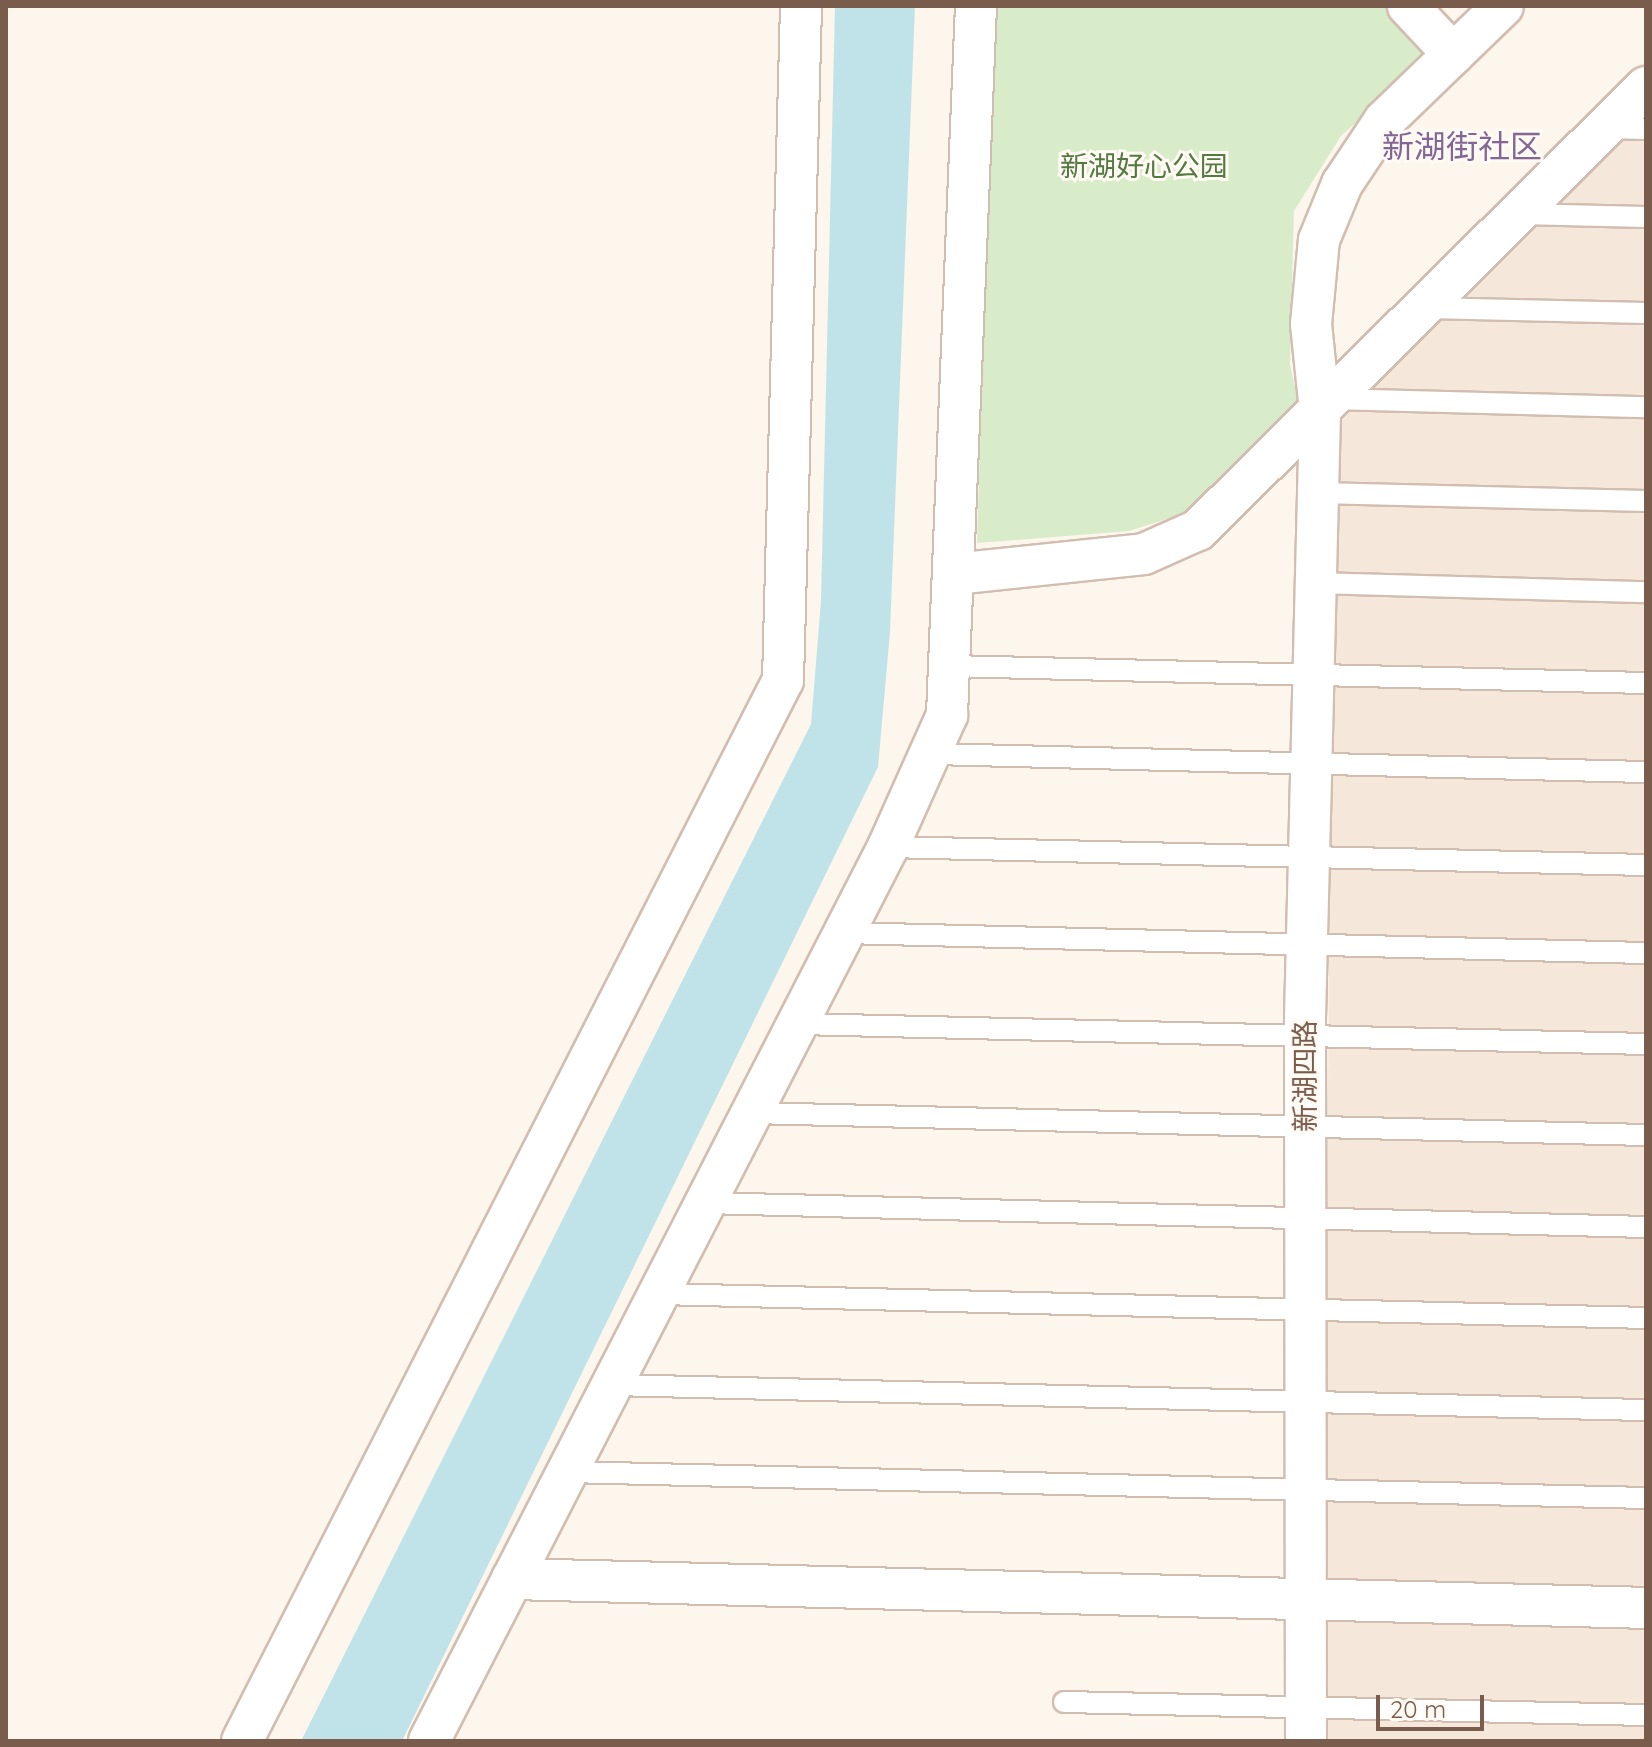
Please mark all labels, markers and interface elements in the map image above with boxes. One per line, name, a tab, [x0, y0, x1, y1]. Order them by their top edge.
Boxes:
district label: 新湖街社区	[1382, 127, 1542, 165]
park label: 新湖好心公园	[1060, 149, 1228, 183]
street label: 新湖四路	[1288, 1020, 1322, 1132]
scale bar	[1380, 1679, 1488, 1729]
text: 20 m	[1390, 1694, 1446, 1724]

